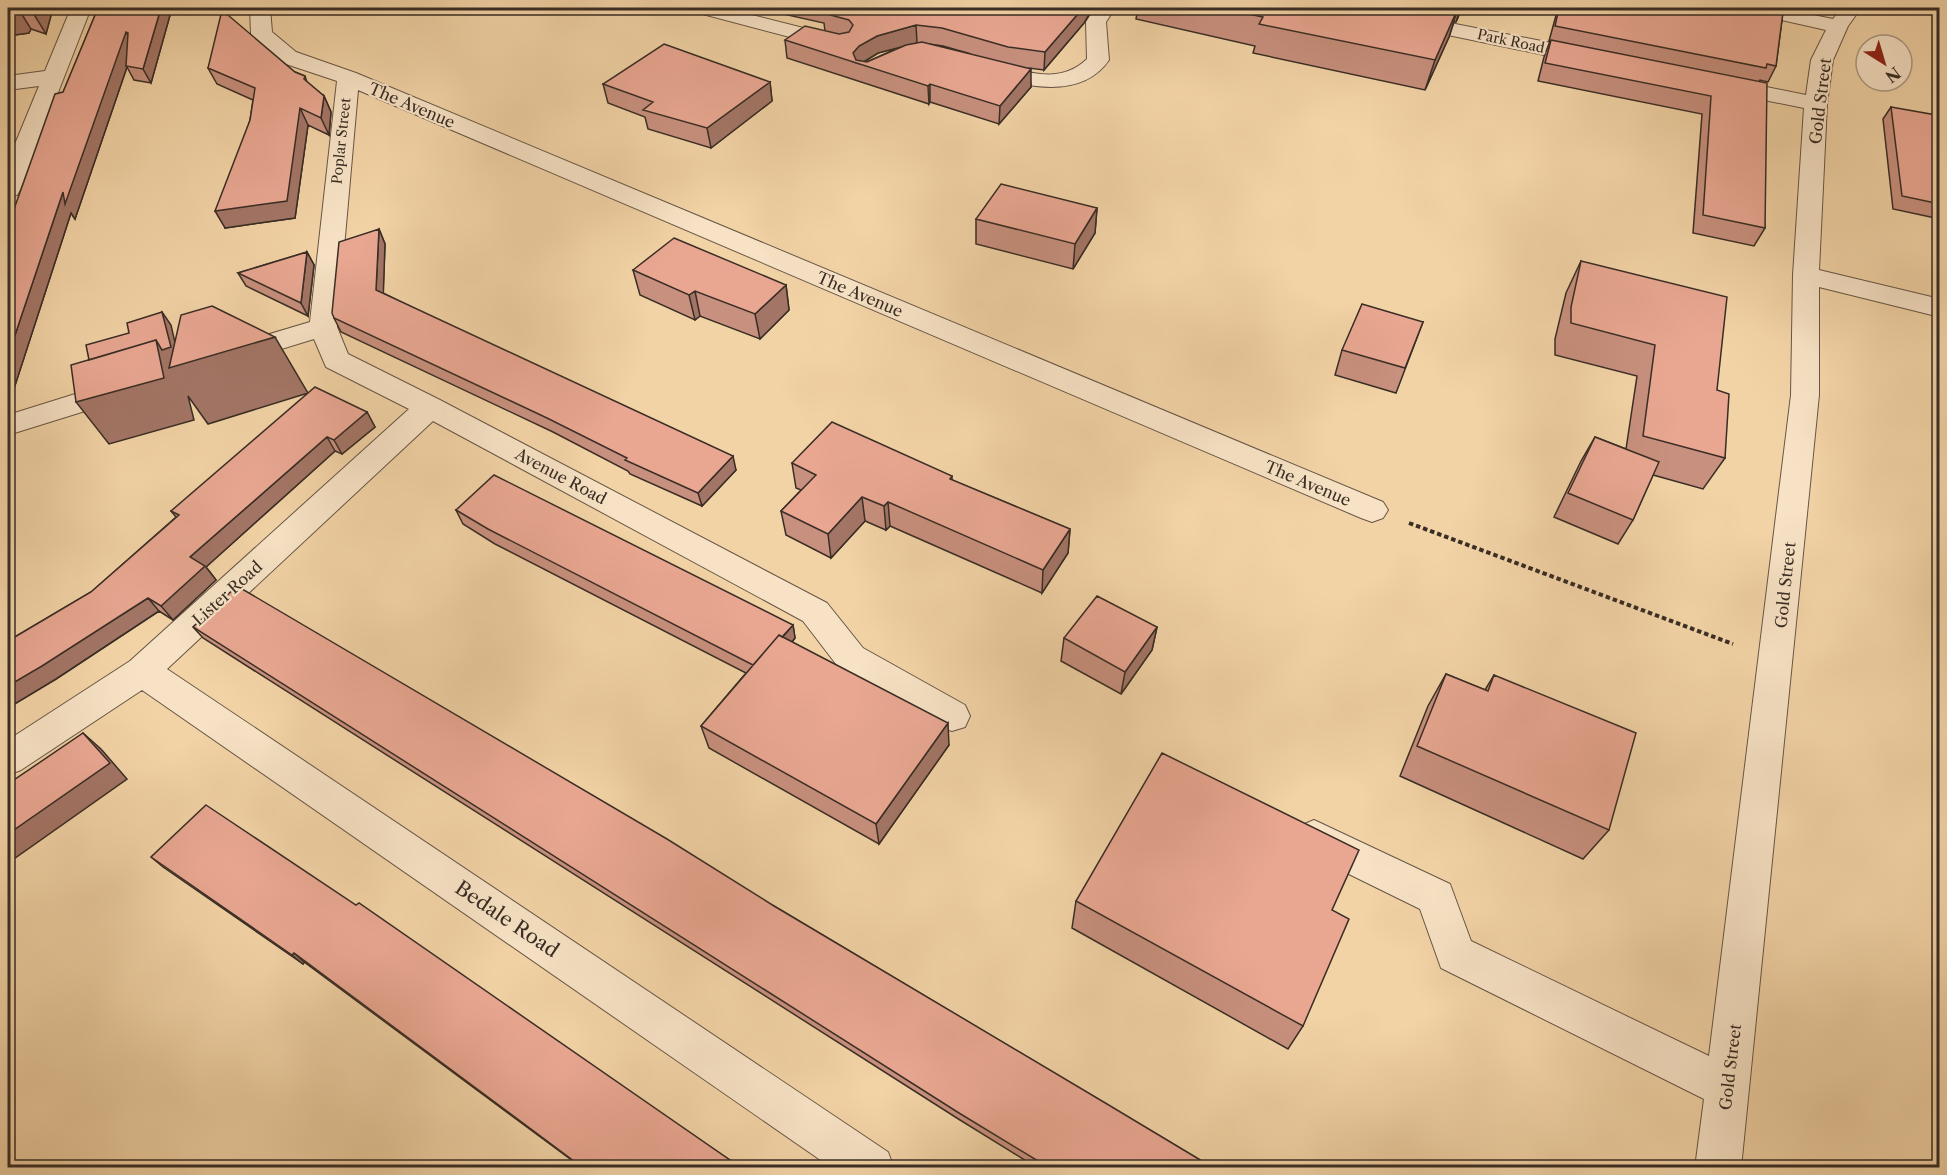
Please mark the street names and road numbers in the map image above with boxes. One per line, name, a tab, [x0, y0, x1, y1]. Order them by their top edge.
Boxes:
street label: Park Road	[1476, 25, 1547, 57]
street label: Gold Street	[1805, 56, 1835, 145]
street label: The Avenue	[366, 78, 458, 132]
street label: Poplar Street	[328, 97, 354, 185]
street label: The Avenue	[814, 267, 906, 321]
street label: Avenue Road	[511, 443, 610, 509]
street label: The Avenue	[1262, 456, 1354, 510]
street label: Gold Street	[1771, 540, 1800, 629]
street label: Lister Road	[188, 556, 266, 630]
street label: Bedale Road	[451, 876, 563, 962]
street label: Gold Street	[1715, 1022, 1745, 1111]

